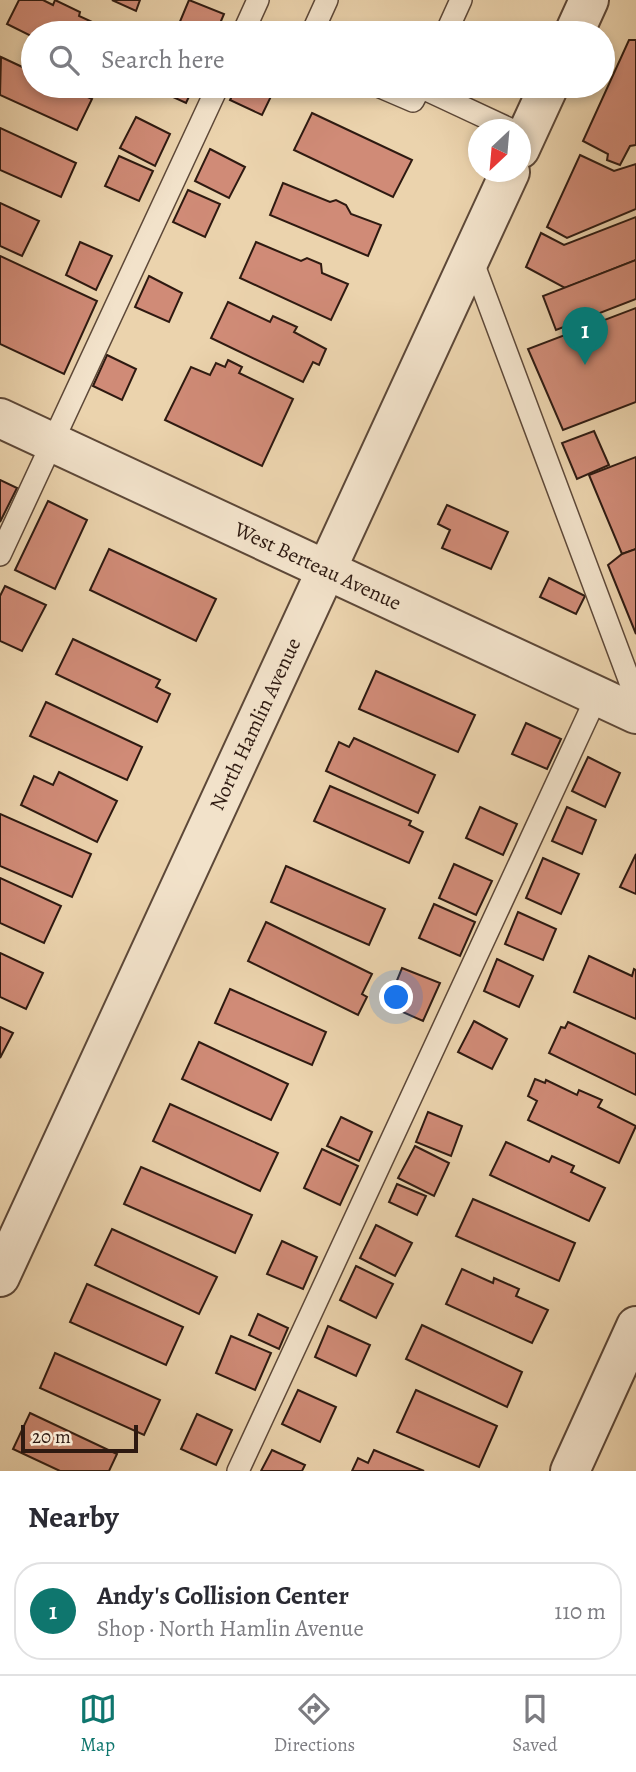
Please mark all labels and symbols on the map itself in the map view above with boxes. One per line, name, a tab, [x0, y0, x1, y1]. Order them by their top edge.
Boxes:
north arrow	[468, 119, 531, 182]
pin: 1	[562, 307, 608, 365]
street label: West Berteau Avenue	[229, 515, 406, 617]
street label: North Hamlin Avenue	[203, 633, 307, 815]
your location	[379, 980, 413, 1014]
scale bar	[21, 1422, 138, 1454]

